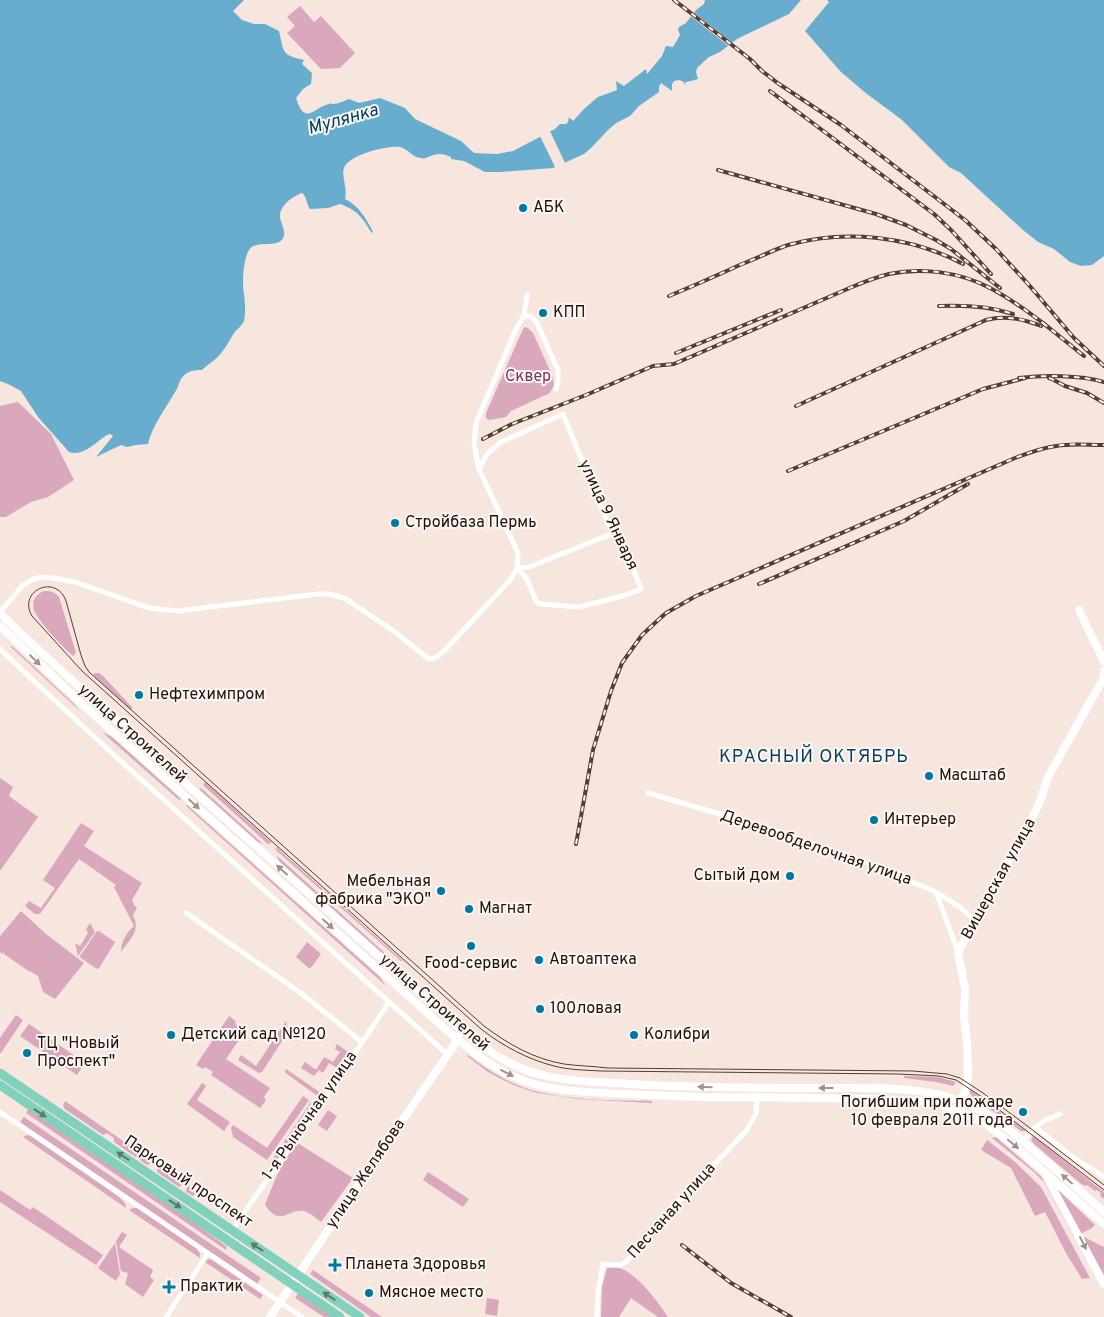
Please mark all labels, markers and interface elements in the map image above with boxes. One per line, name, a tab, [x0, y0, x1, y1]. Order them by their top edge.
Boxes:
water label: Мулянка	[305, 99, 382, 141]
place label: АБК	[533, 198, 565, 218]
marker: АБК	[517, 202, 529, 214]
place label: КПП	[553, 303, 586, 323]
marker: КПП	[537, 307, 549, 319]
park label: Сквер	[505, 367, 551, 387]
street label: улица 9 Января	[574, 457, 642, 573]
place label: Стройбаза Пермь	[405, 513, 537, 533]
marker: Стройбаза Пермь	[389, 517, 401, 529]
one-way arrow	[29, 654, 41, 666]
street label: улица Строителей	[74, 680, 190, 788]
place label: Нефтехимпром	[149, 685, 265, 705]
marker: Нефтехимпром	[133, 689, 145, 701]
district label: КРАСНЫЙ ОКТЯБРЬ	[719, 744, 909, 769]
place label: Масштаб	[939, 766, 1006, 786]
marker: Масштаб	[923, 770, 935, 782]
one-way arrow	[188, 798, 200, 810]
street label: Деревообделочная улица	[718, 806, 914, 890]
place label: Интерьер	[884, 810, 956, 830]
marker: Интерьер	[868, 814, 880, 826]
street label: Вишерская улица	[957, 815, 1041, 943]
one-way arrow	[277, 864, 289, 876]
place label: Сытый дом	[694, 866, 780, 886]
marker: Сытый дом	[784, 870, 796, 882]
place label: Мебельная фабрика "ЭКО"	[315, 872, 431, 910]
marker: Мебельная фабрика "ЭКО"	[435, 885, 447, 897]
place label: Магнат	[479, 899, 532, 919]
marker: Магнат	[463, 903, 475, 915]
one-way arrow	[322, 919, 335, 930]
marker: Food-сервис	[465, 940, 477, 952]
street label: улица Строителей	[375, 950, 493, 1056]
place label: Автоаптека	[549, 950, 637, 970]
place label: Food-сервис	[424, 954, 518, 974]
marker: Автоаптека	[533, 954, 545, 966]
place label: 100ловая	[550, 999, 622, 1019]
marker: 100ловая	[534, 1003, 546, 1015]
place label: Детский сад №120	[181, 1025, 326, 1045]
place label: Колибри	[644, 1025, 710, 1045]
marker: Детский сад №120	[165, 1029, 177, 1041]
marker: Колибри	[628, 1029, 640, 1041]
place label: ТЦ "Новый Проспект"	[37, 1034, 119, 1072]
marker: ТЦ "Новый Проспект"	[21, 1047, 33, 1059]
street label: 1-я Рыночная улица	[258, 1048, 362, 1184]
one-way arrow	[499, 1069, 514, 1077]
one-way arrow	[697, 1083, 713, 1091]
one-way arrow	[817, 1084, 833, 1092]
place label: Погибшим при пожаре 10 февраля 2011 года	[840, 1093, 1013, 1131]
marker: Погибшим при пожаре 10 февраля 2011 года	[1017, 1106, 1029, 1118]
one-way arrow	[34, 1108, 47, 1118]
street label: улица Желябова	[322, 1115, 410, 1233]
street label: Парковый проспект	[120, 1131, 256, 1233]
one-way arrow	[1006, 1139, 1019, 1150]
one-way arrow	[116, 1151, 129, 1161]
street label: Песчаная улица	[624, 1159, 720, 1263]
one-way arrow	[1061, 1174, 1074, 1185]
one-way arrow	[168, 1199, 181, 1209]
one-way arrow	[1079, 1236, 1087, 1250]
one-way arrow	[250, 1242, 264, 1252]
place label: Планета Здоровья	[345, 1255, 486, 1275]
marker: Планета Здоровья	[329, 1259, 341, 1271]
place label: Практик	[180, 1277, 244, 1297]
marker: Практик	[162, 1280, 176, 1294]
place label: Мясное место	[379, 1283, 484, 1303]
marker: Мясное место	[363, 1287, 375, 1299]
one-way arrow	[322, 1291, 335, 1301]

